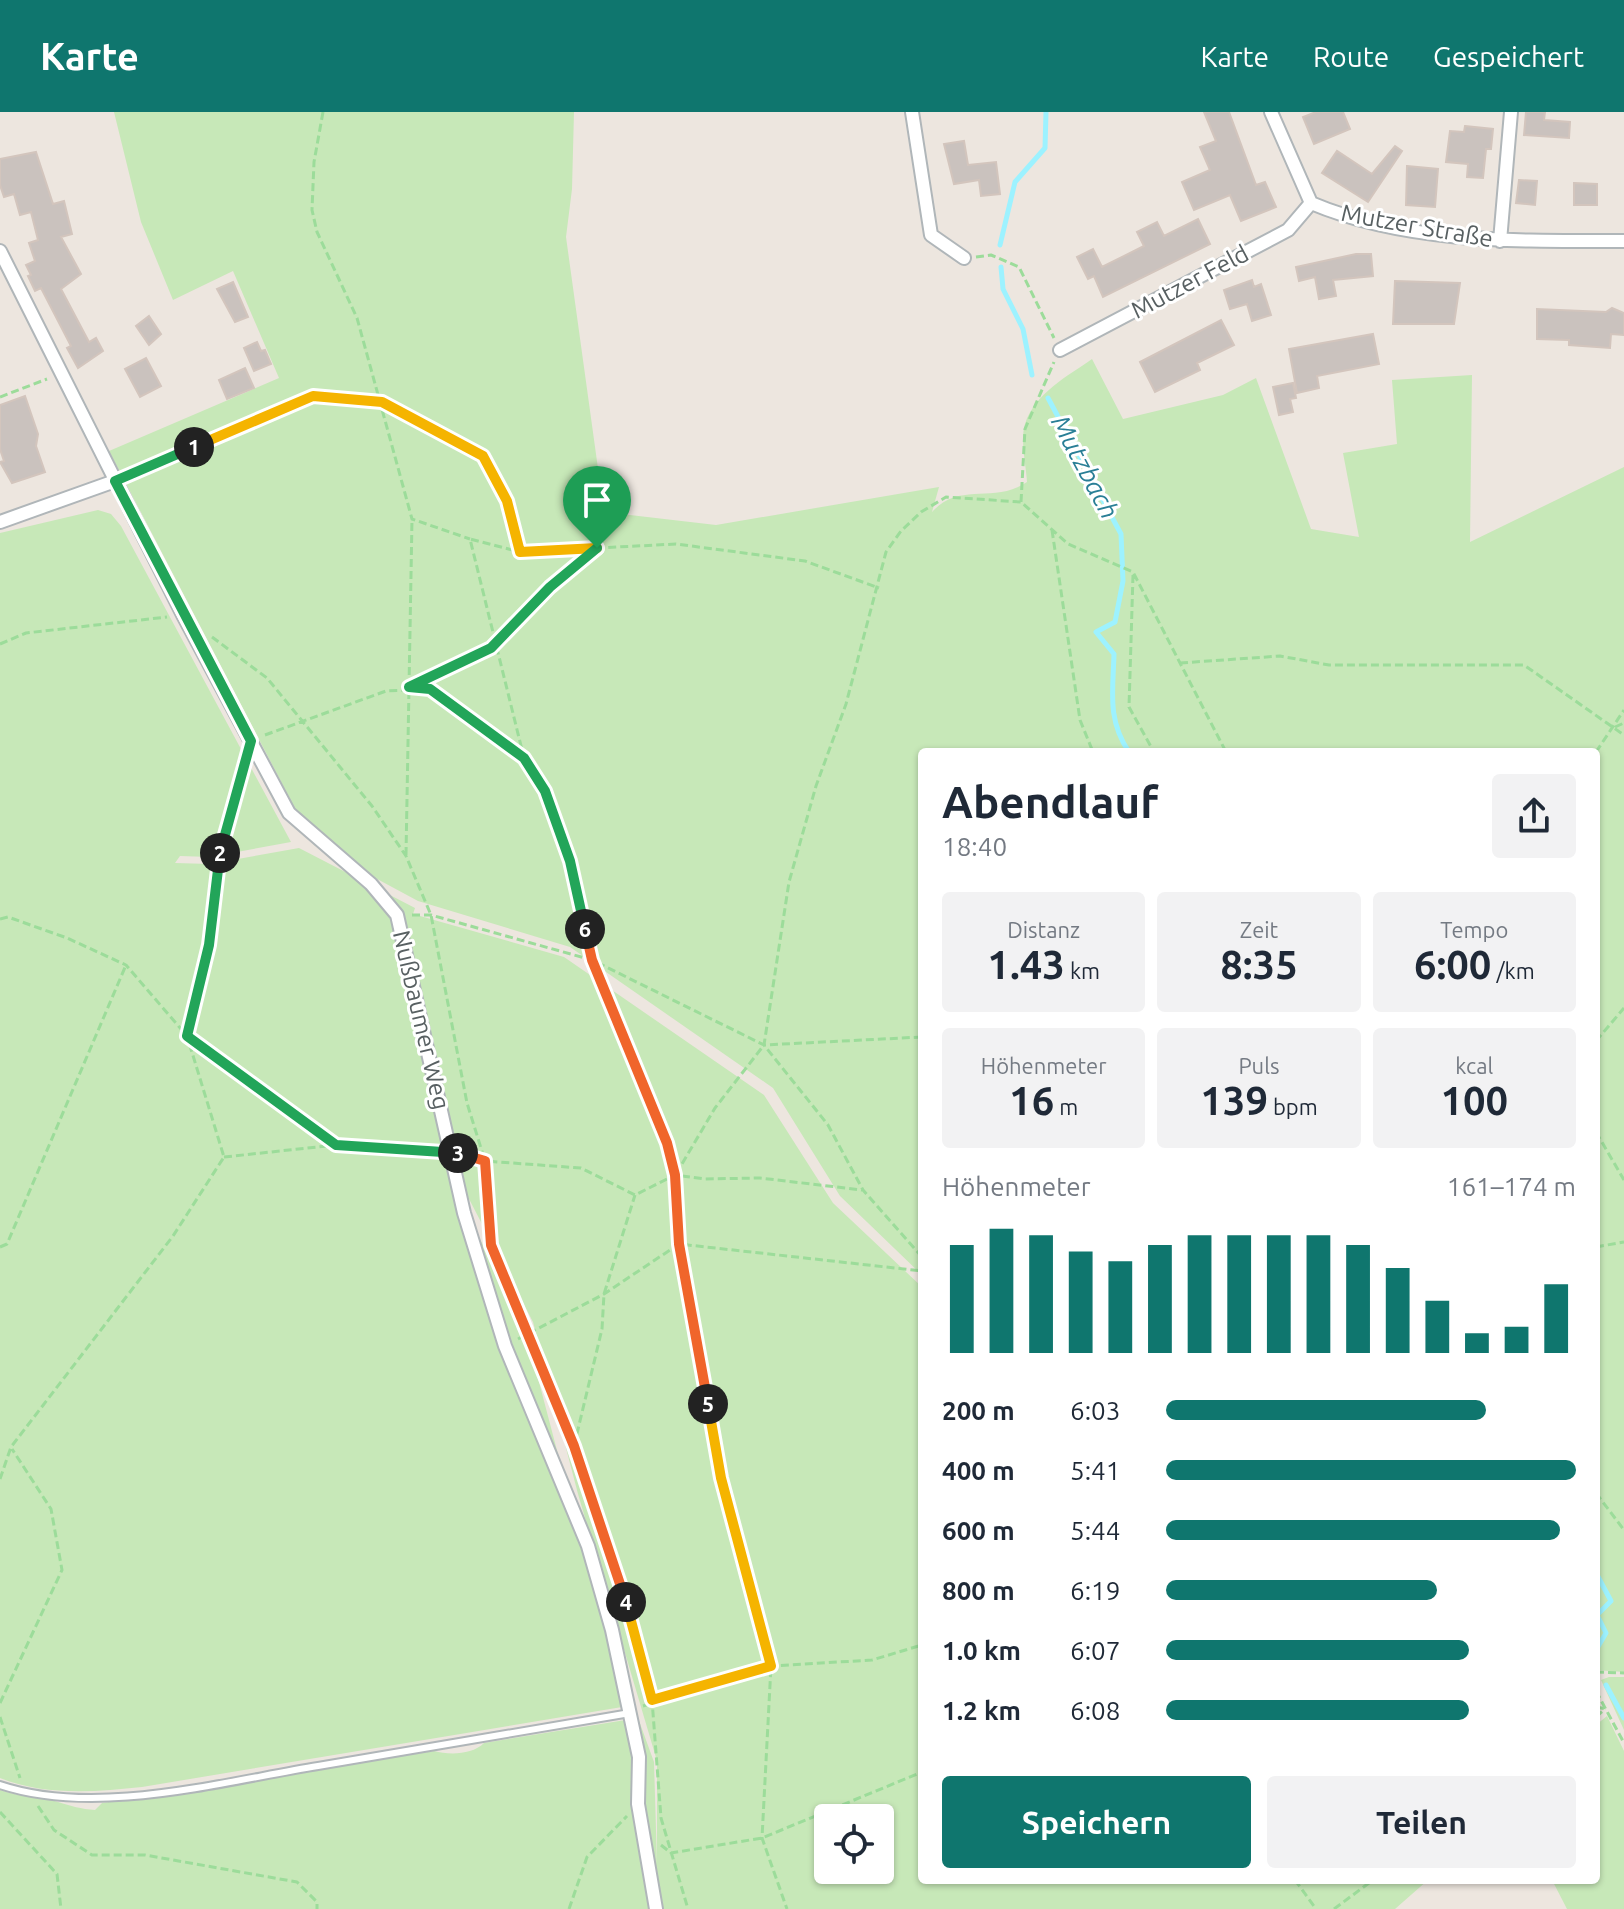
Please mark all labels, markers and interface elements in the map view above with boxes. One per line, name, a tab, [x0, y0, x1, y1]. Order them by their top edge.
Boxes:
text: Karte	[40, 35, 139, 77]
text: Karte	[1200, 41, 1269, 72]
text: Route	[1313, 41, 1389, 72]
text: Gespeichert	[1433, 41, 1584, 72]
street label: Mutzer Straße	[1339, 199, 1495, 252]
street label: Mutzer Feld	[1127, 239, 1253, 324]
water label: Mutzbach	[1046, 410, 1125, 523]
pin: 1	[174, 427, 214, 467]
text: 1	[188, 434, 200, 459]
pin	[563, 466, 631, 548]
icon: arrive	[575, 478, 619, 522]
button: share	[1492, 774, 1576, 858]
text: Abendlauf	[942, 777, 1158, 826]
text: 18:40	[942, 832, 1007, 861]
pin: 2	[200, 833, 240, 873]
text: 2	[214, 840, 226, 865]
pin: 6	[565, 909, 605, 949]
text: 6	[579, 916, 591, 941]
text: Distanz	[1007, 917, 1080, 942]
text: Zeit	[1240, 917, 1278, 942]
text: Tempo	[1440, 917, 1508, 942]
street label: Nußbaumer Weg	[388, 928, 455, 1112]
text: 1.43	[987, 942, 1065, 987]
text: 8:35	[1220, 942, 1298, 987]
text: 6:00	[1414, 942, 1491, 987]
text: km	[1065, 958, 1100, 983]
text: /km	[1491, 958, 1535, 983]
text: Höhenmeter	[981, 1053, 1107, 1078]
text: Puls	[1238, 1053, 1280, 1078]
text: kcal	[1455, 1053, 1493, 1078]
text: 16	[1009, 1078, 1054, 1123]
text: 139	[1200, 1078, 1268, 1123]
text: 100	[1440, 1078, 1508, 1123]
text: m	[1054, 1094, 1078, 1119]
text: bpm	[1268, 1094, 1318, 1119]
pin: 3	[438, 1133, 478, 1173]
text: 3	[452, 1140, 464, 1165]
text: Höhenmeter	[942, 1172, 1091, 1201]
text: 161–174 m	[1447, 1172, 1576, 1201]
pin: 5	[688, 1384, 728, 1424]
text: 5	[702, 1391, 714, 1416]
text: 200 m	[942, 1396, 1015, 1425]
text: 6:03	[1070, 1396, 1120, 1425]
text: 400 m	[942, 1456, 1015, 1485]
text: 5:41	[1070, 1456, 1120, 1485]
text: 600 m	[942, 1516, 1015, 1545]
text: 5:44	[1070, 1516, 1120, 1545]
text: 800 m	[942, 1576, 1015, 1605]
text: 6:19	[1070, 1576, 1120, 1605]
pin: 4	[606, 1582, 646, 1622]
text: 4	[620, 1589, 632, 1614]
text: 1.0 km	[942, 1636, 1021, 1665]
text: 6:07	[1070, 1636, 1120, 1665]
text: 1.2 km	[942, 1696, 1021, 1725]
text: 6:08	[1070, 1696, 1120, 1725]
button: Speichern	[942, 1776, 1251, 1868]
button: Teilen	[1267, 1776, 1576, 1868]
map controls	[814, 1804, 894, 1884]
button: locate	[814, 1804, 894, 1884]

